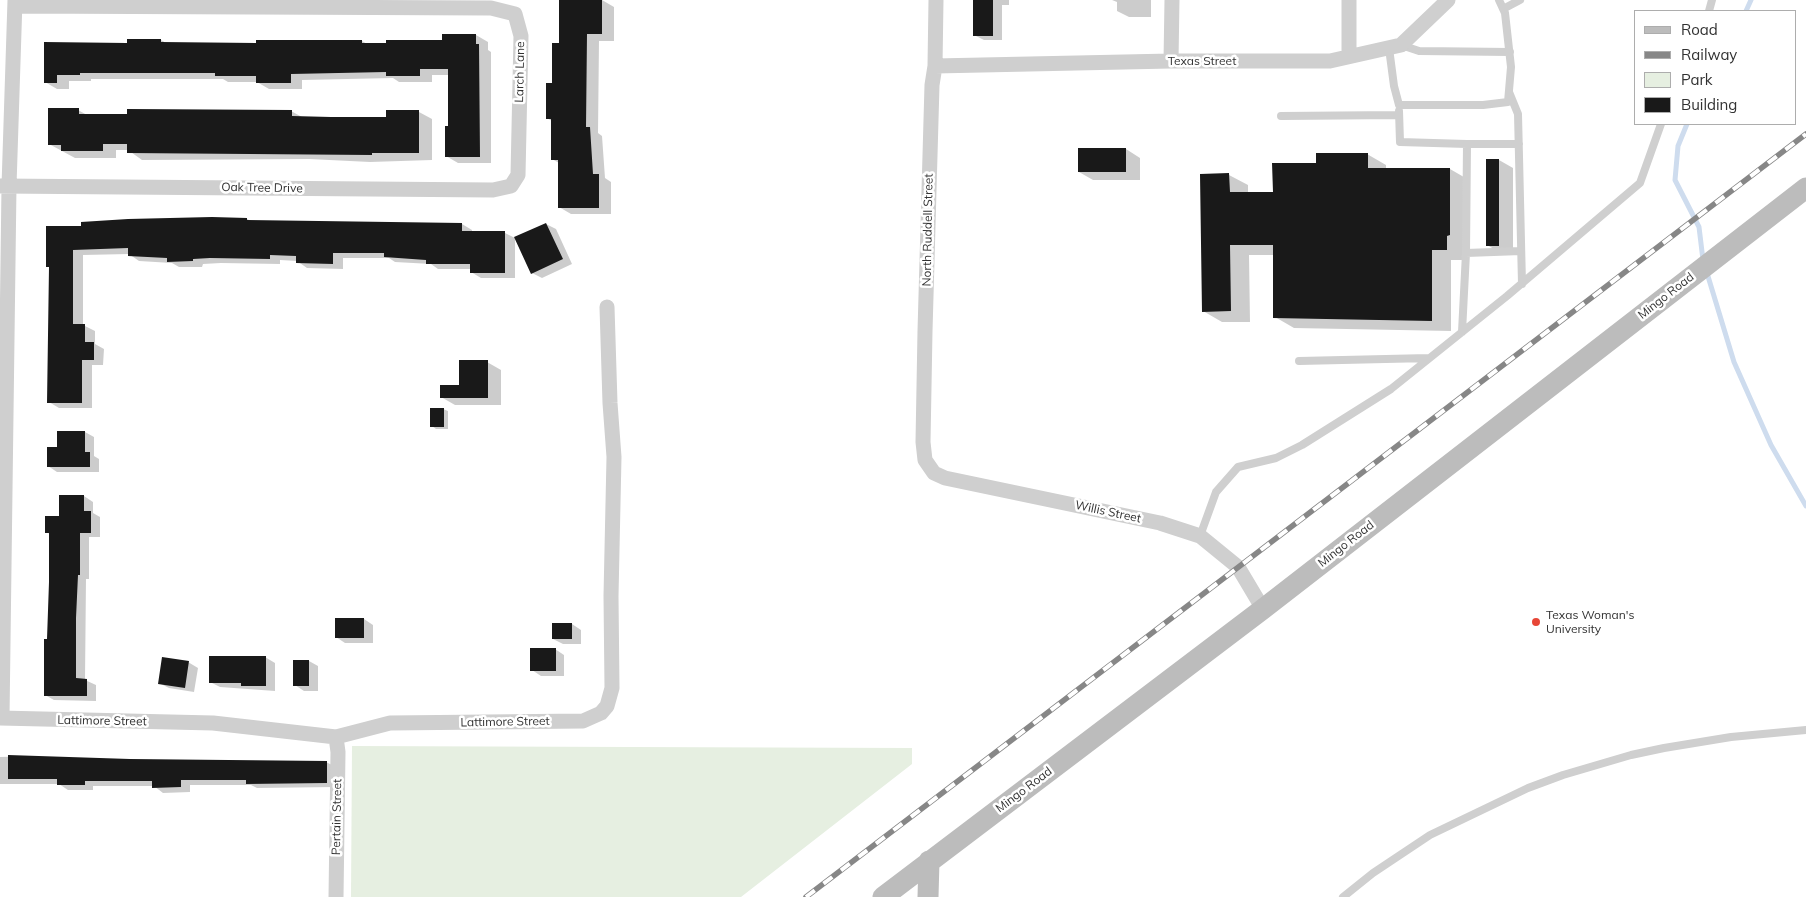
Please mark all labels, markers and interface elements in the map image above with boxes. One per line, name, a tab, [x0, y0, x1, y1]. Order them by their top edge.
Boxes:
legend	[1634, 10, 1796, 125]
text: Road	[1681, 20, 1718, 39]
street label: Larch Lane	[512, 41, 528, 103]
text: Railway	[1681, 45, 1737, 64]
street label: Texas Street	[1168, 54, 1236, 68]
text: Park	[1681, 70, 1713, 89]
text: Building	[1681, 95, 1737, 114]
street label: North Ruddell Street	[920, 173, 936, 287]
street label: Oak Tree Drive	[221, 180, 303, 196]
street label: Mingo Road	[1635, 270, 1697, 322]
street label: Willis Street	[1074, 498, 1142, 526]
street label: Mingo Road	[1315, 518, 1377, 570]
place label: Texas Woman's University	[1546, 608, 1634, 636]
marker: Texas Woman's University	[1530, 616, 1542, 628]
street label: Lattimore Street	[57, 713, 147, 729]
street label: Lattimore Street	[460, 714, 550, 730]
street label: Mingo Road	[993, 764, 1055, 816]
street label: Pertain Street	[329, 779, 345, 855]

